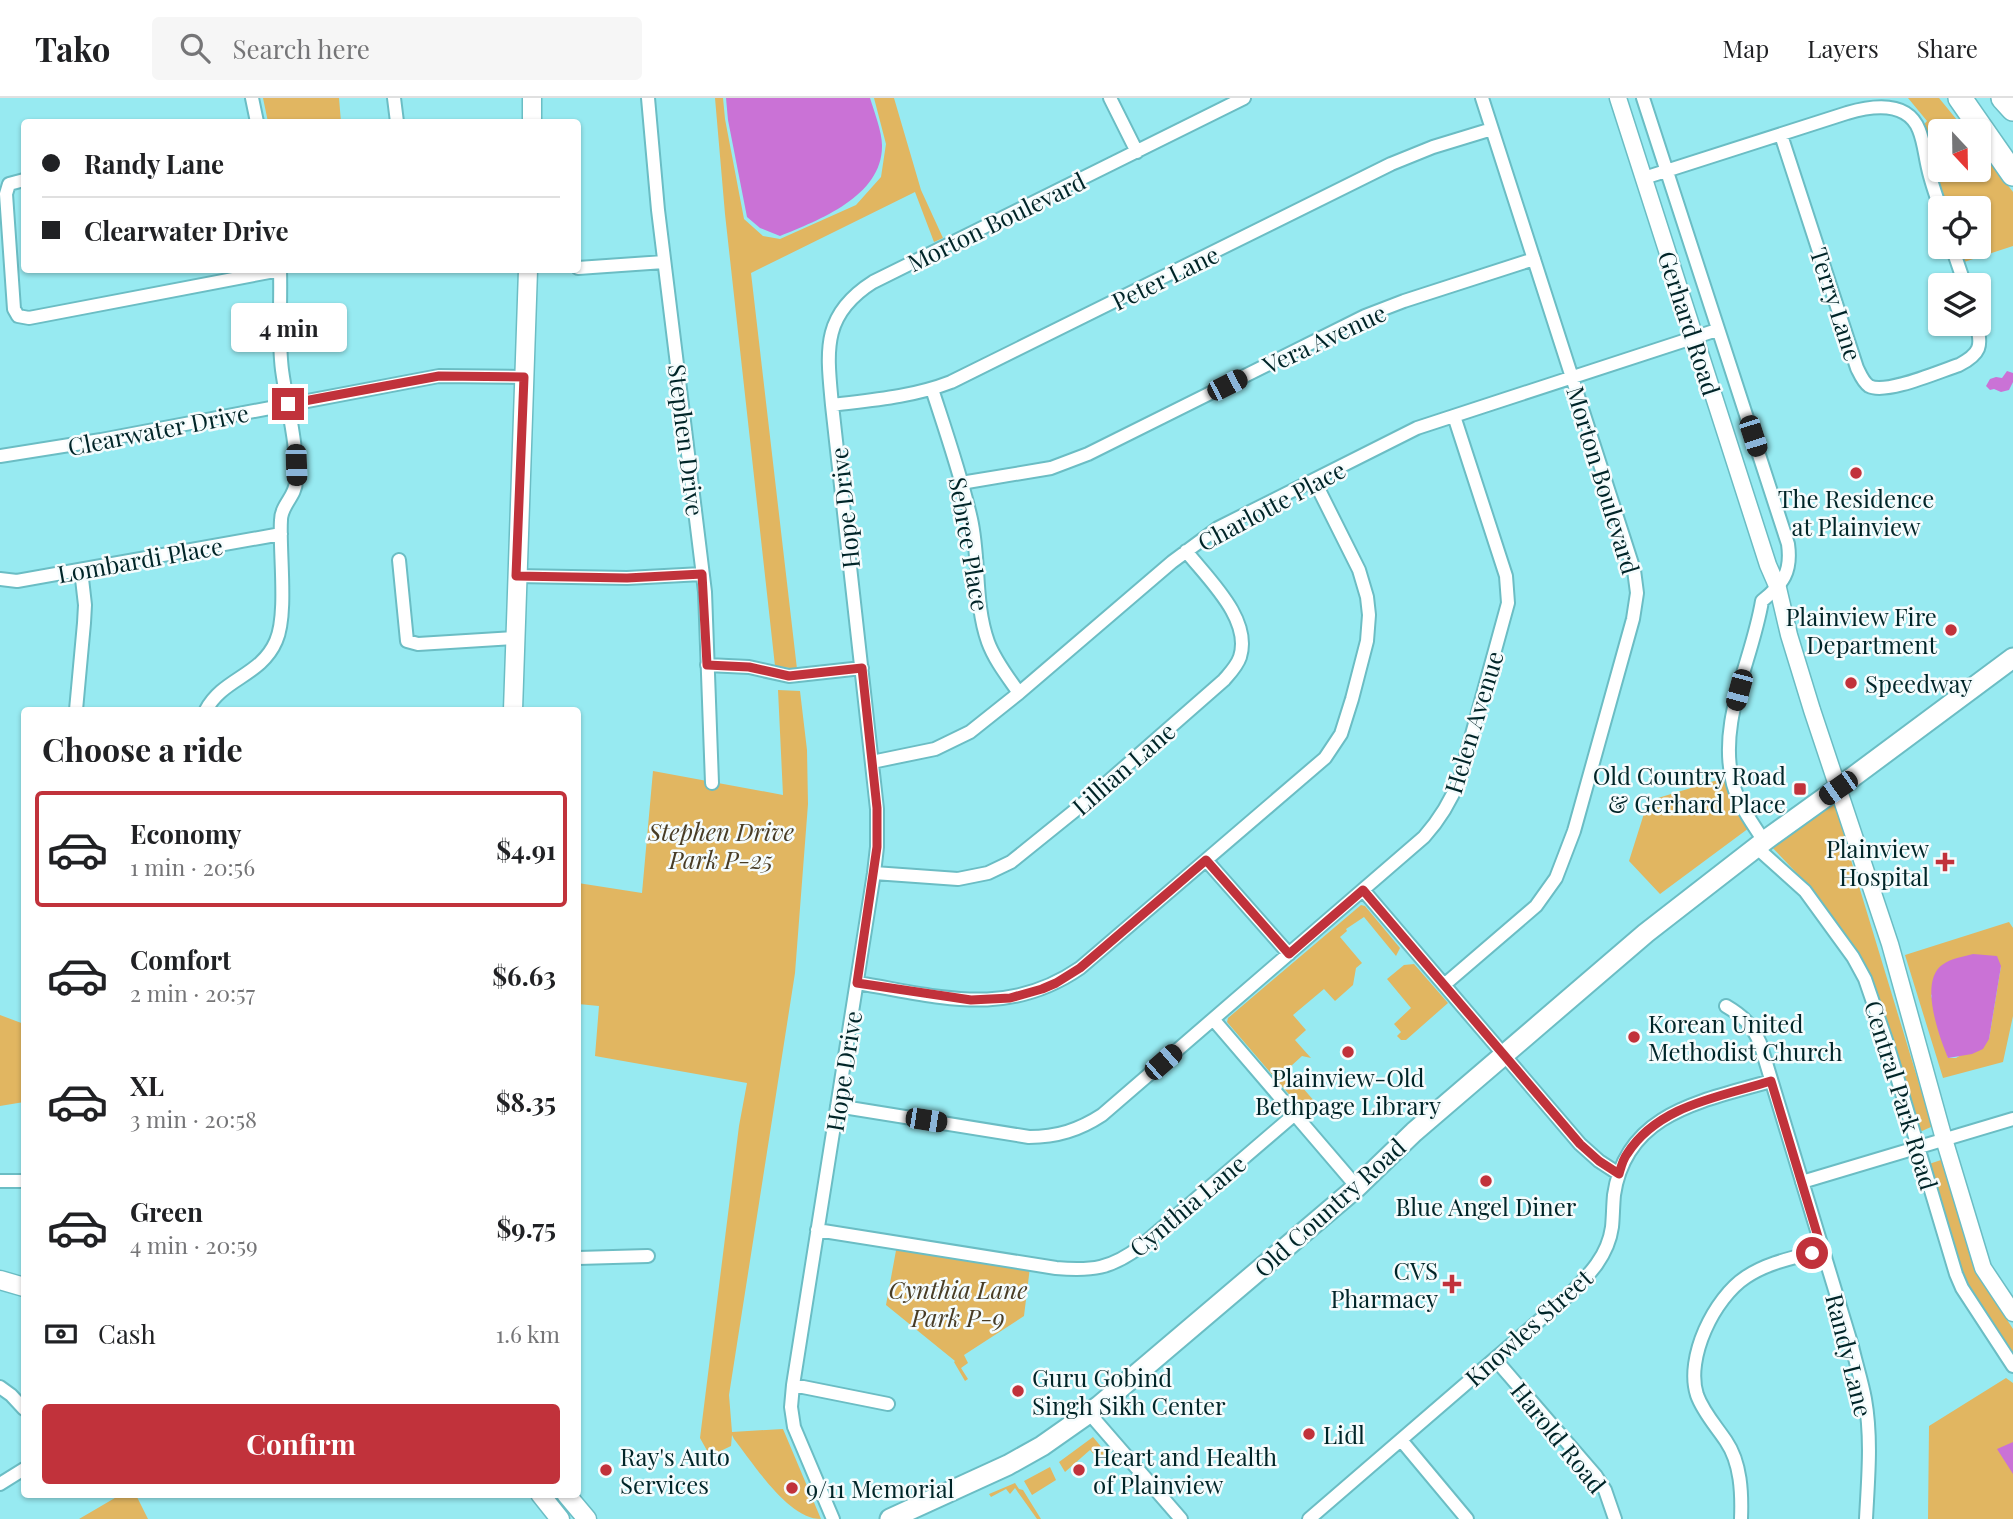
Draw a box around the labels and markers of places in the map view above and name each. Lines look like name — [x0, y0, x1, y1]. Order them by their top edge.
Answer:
marker: The Residence at Plainview — [1848, 465, 1864, 481]
place label: The Residence at Plainview — [1778, 482, 1934, 542]
place label: Plainview Fire Department — [1786, 600, 1937, 660]
marker: Plainview Fire Department — [1943, 622, 1959, 638]
place label: Speedway — [1865, 667, 1972, 699]
marker: Speedway — [1843, 675, 1859, 691]
place label: Old Country Road & Gerhard Place — [1593, 759, 1786, 819]
marker: Old Country Road & Gerhard Place — [1792, 781, 1808, 797]
place label: Plainview Hospital — [1826, 832, 1930, 892]
marker: Plainview Hospital — [1935, 852, 1955, 872]
place label: Korean United Methodist Church — [1648, 1007, 1843, 1067]
marker: Korean United Methodist Church — [1626, 1029, 1642, 1045]
marker: Plainview-Old Bethpage Library — [1340, 1044, 1356, 1060]
place label: Plainview-Old Bethpage Library — [1255, 1061, 1441, 1121]
marker: Blue Angel Diner — [1478, 1173, 1494, 1189]
place label: Blue Angel Diner — [1395, 1190, 1577, 1222]
place label: CVS Pharmacy — [1330, 1254, 1438, 1314]
marker: CVS Pharmacy — [1444, 1276, 1460, 1292]
place label: Guru Gobind Singh Sikh Center — [1032, 1361, 1226, 1421]
marker: Guru Gobind Singh Sikh Center — [1010, 1383, 1026, 1399]
place label: Lidl — [1323, 1418, 1365, 1450]
marker: Lidl — [1301, 1426, 1317, 1442]
place label: Ray's Auto Services — [620, 1440, 730, 1500]
place label: Heart and Health of Plainview — [1093, 1440, 1277, 1500]
marker: Ray's Auto Services — [598, 1462, 614, 1478]
marker: Heart and Health of Plainview — [1071, 1462, 1087, 1478]
place label: 9/11 Memorial — [806, 1472, 955, 1504]
marker: 9/11 Memorial — [784, 1480, 800, 1496]

